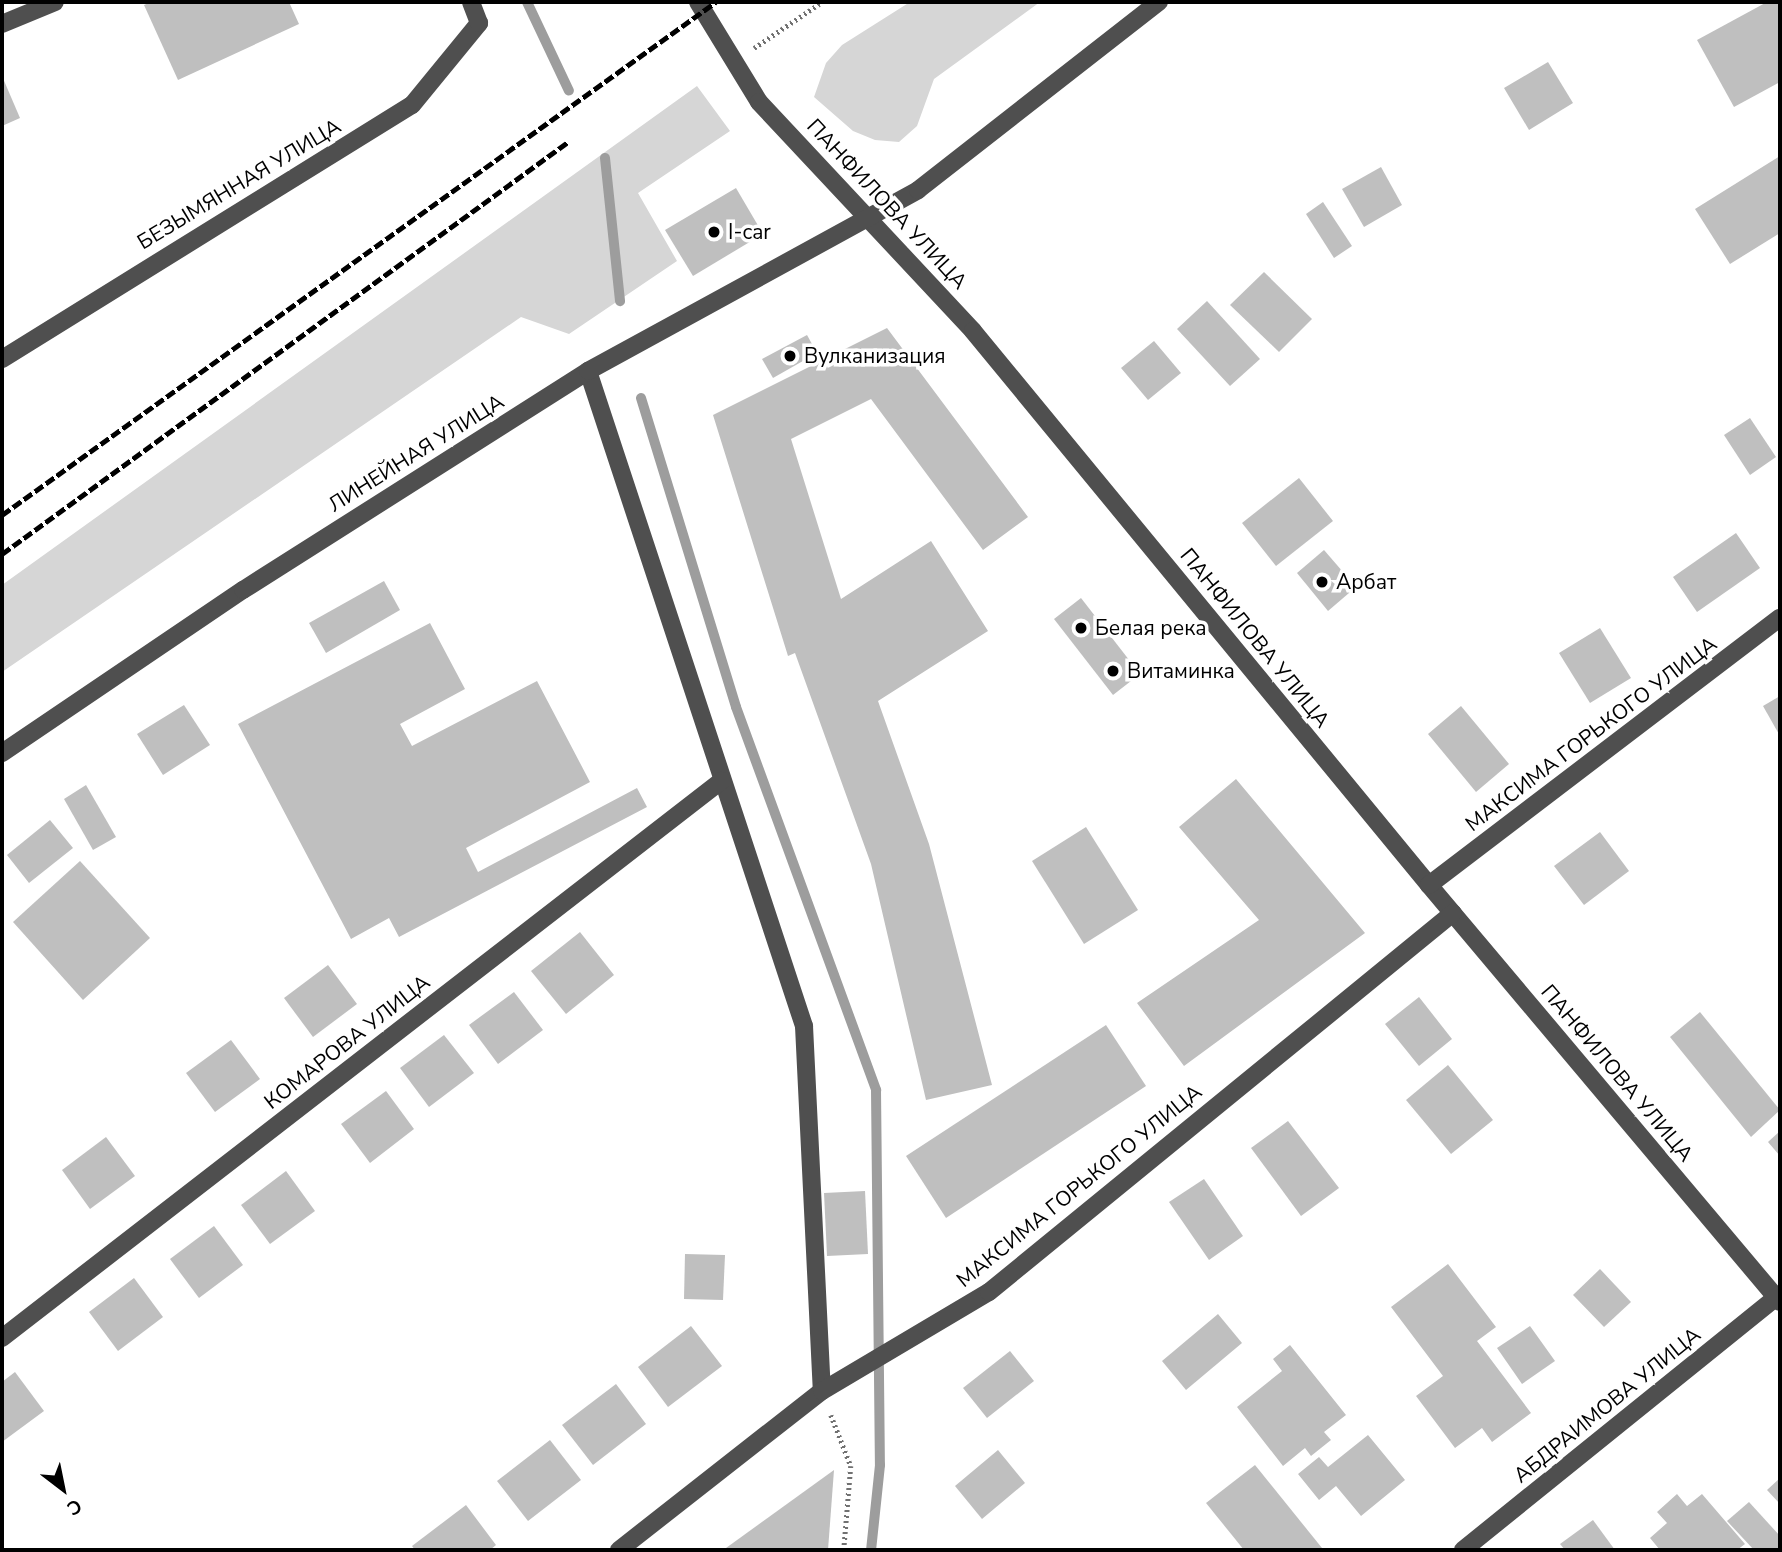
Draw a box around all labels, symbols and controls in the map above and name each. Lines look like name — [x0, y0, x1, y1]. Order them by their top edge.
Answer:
street label: БЕЗЫМЯННАЯ УЛИЦА — [133, 113, 345, 255]
street label: ПАНФИЛОВА УЛИЦА — [802, 114, 972, 294]
place label: I-car — [728, 219, 771, 245]
marker: I-car — [706, 224, 722, 240]
place label: Вулканизация — [804, 343, 945, 369]
marker: Вулканизация — [782, 348, 798, 364]
street label: ЛИНЕЙНАЯ УЛИЦА — [324, 389, 508, 517]
street label: ПАНФИЛОВА УЛИЦА — [1175, 543, 1335, 733]
place label: Арбат — [1336, 569, 1396, 595]
marker: Арбат — [1314, 574, 1330, 590]
place label: Белая река — [1095, 615, 1207, 641]
marker: Белая река — [1073, 620, 1089, 636]
street label: МАКСИМА ГОРЬКОГО УЛИЦА — [1460, 631, 1722, 837]
place label: Витаминка — [1127, 658, 1235, 684]
marker: Витаминка — [1105, 663, 1121, 679]
street label: КОМАРОВА УЛИЦА — [259, 970, 435, 1114]
street label: ПАНФИЛОВА УЛИЦА — [1536, 979, 1698, 1167]
street label: МАКСИМА ГОРЬКОГО УЛИЦА — [951, 1079, 1207, 1293]
street label: АБДРАИМОВА УЛИЦА — [1509, 1322, 1705, 1488]
north arrow — [28, 1454, 98, 1524]
text: С — [62, 1492, 86, 1521]

